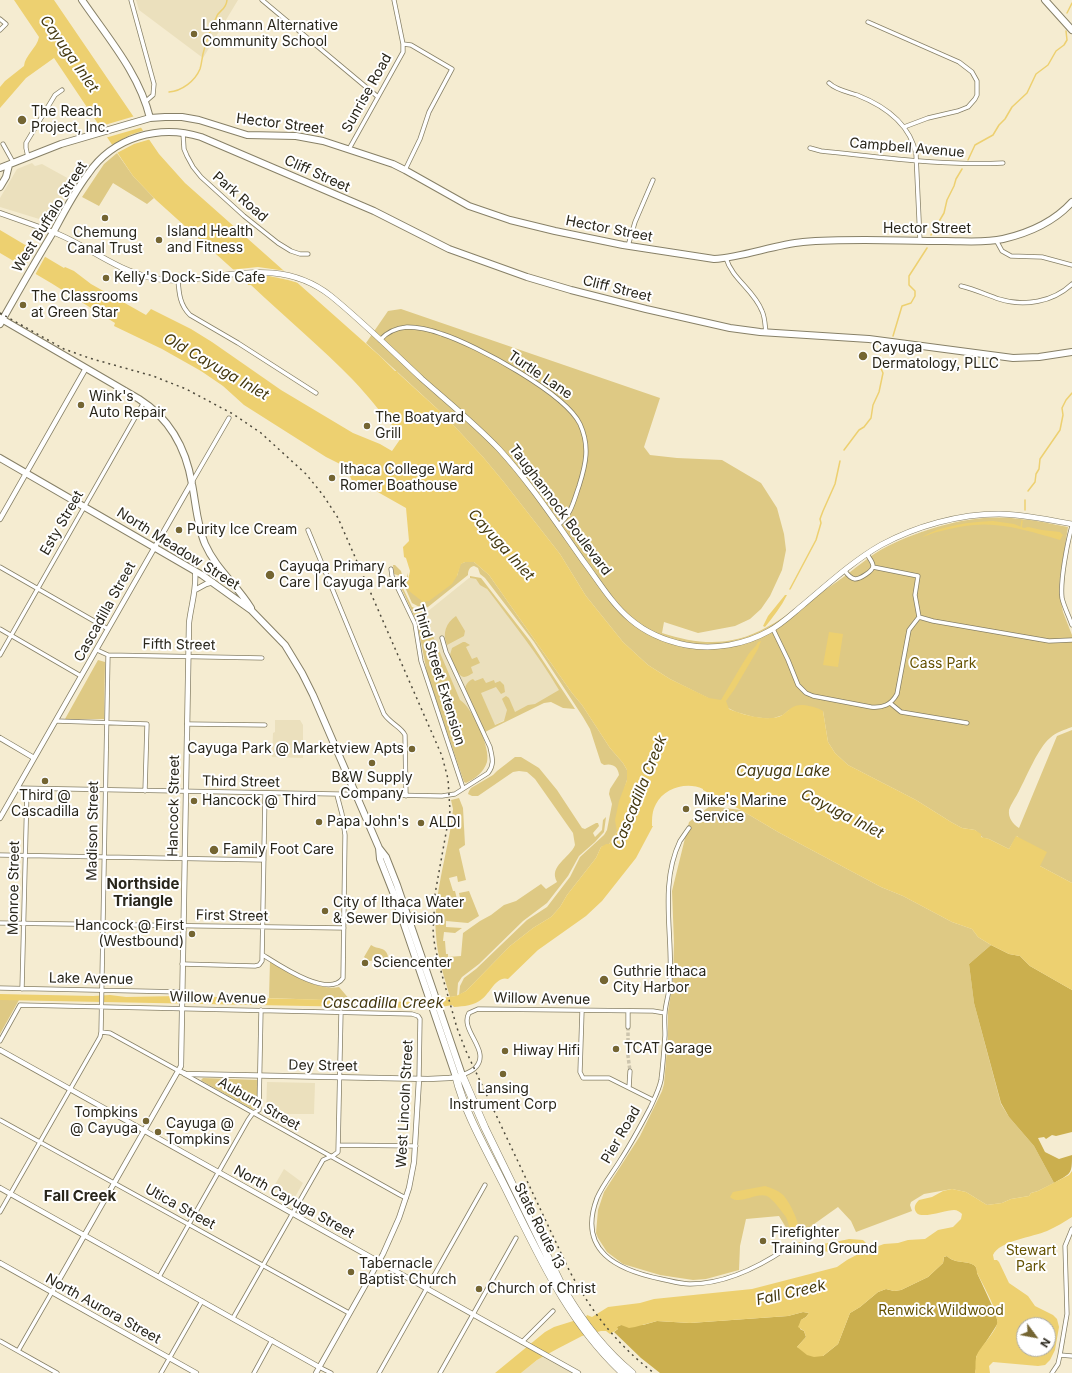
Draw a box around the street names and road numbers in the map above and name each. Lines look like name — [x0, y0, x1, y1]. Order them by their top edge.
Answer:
street label: Sunrise Road — [338, 51, 396, 135]
street label: Hector Street — [235, 110, 325, 138]
street label: Campbell Avenue — [849, 135, 965, 161]
street label: Cliff Street — [281, 152, 353, 196]
street label: West Buffalo Street — [9, 159, 91, 275]
street label: Park Road — [209, 168, 271, 226]
street label: Hector Street — [564, 212, 654, 246]
street label: Hector Street — [883, 221, 971, 237]
street label: Cliff Street — [581, 272, 653, 306]
street label: Turtle Lane — [505, 347, 575, 403]
street label: Taughannock Boulevard — [505, 441, 615, 579]
street label: Esty Street — [37, 488, 87, 558]
street label: North Meadow Street — [113, 504, 243, 594]
street label: Cascadilla Street — [71, 559, 139, 665]
street label: Third Street Extension — [410, 603, 468, 747]
street label: Fifth Street — [143, 636, 215, 654]
street label: Hancock Street — [165, 755, 183, 857]
street label: Third Street — [202, 773, 280, 791]
street label: Madison Street — [84, 781, 102, 881]
street label: Monroe Street — [5, 841, 23, 935]
street label: First Street — [196, 907, 268, 925]
street label: Lake Avenue — [49, 970, 133, 988]
street label: Willow Avenue — [170, 989, 266, 1007]
street label: Willow Avenue — [494, 990, 590, 1008]
street label: West Lincoln Street — [393, 1040, 417, 1168]
street label: Dey Street — [288, 1057, 358, 1075]
street label: Auburn Street — [215, 1074, 303, 1134]
street label: Pier Road — [598, 1103, 644, 1167]
street label: North Cayuga Street — [231, 1162, 357, 1242]
street label: State Route 13 — [510, 1180, 568, 1272]
street label: Utica Street — [142, 1181, 218, 1233]
street label: North Aurora Street — [42, 1270, 164, 1348]

